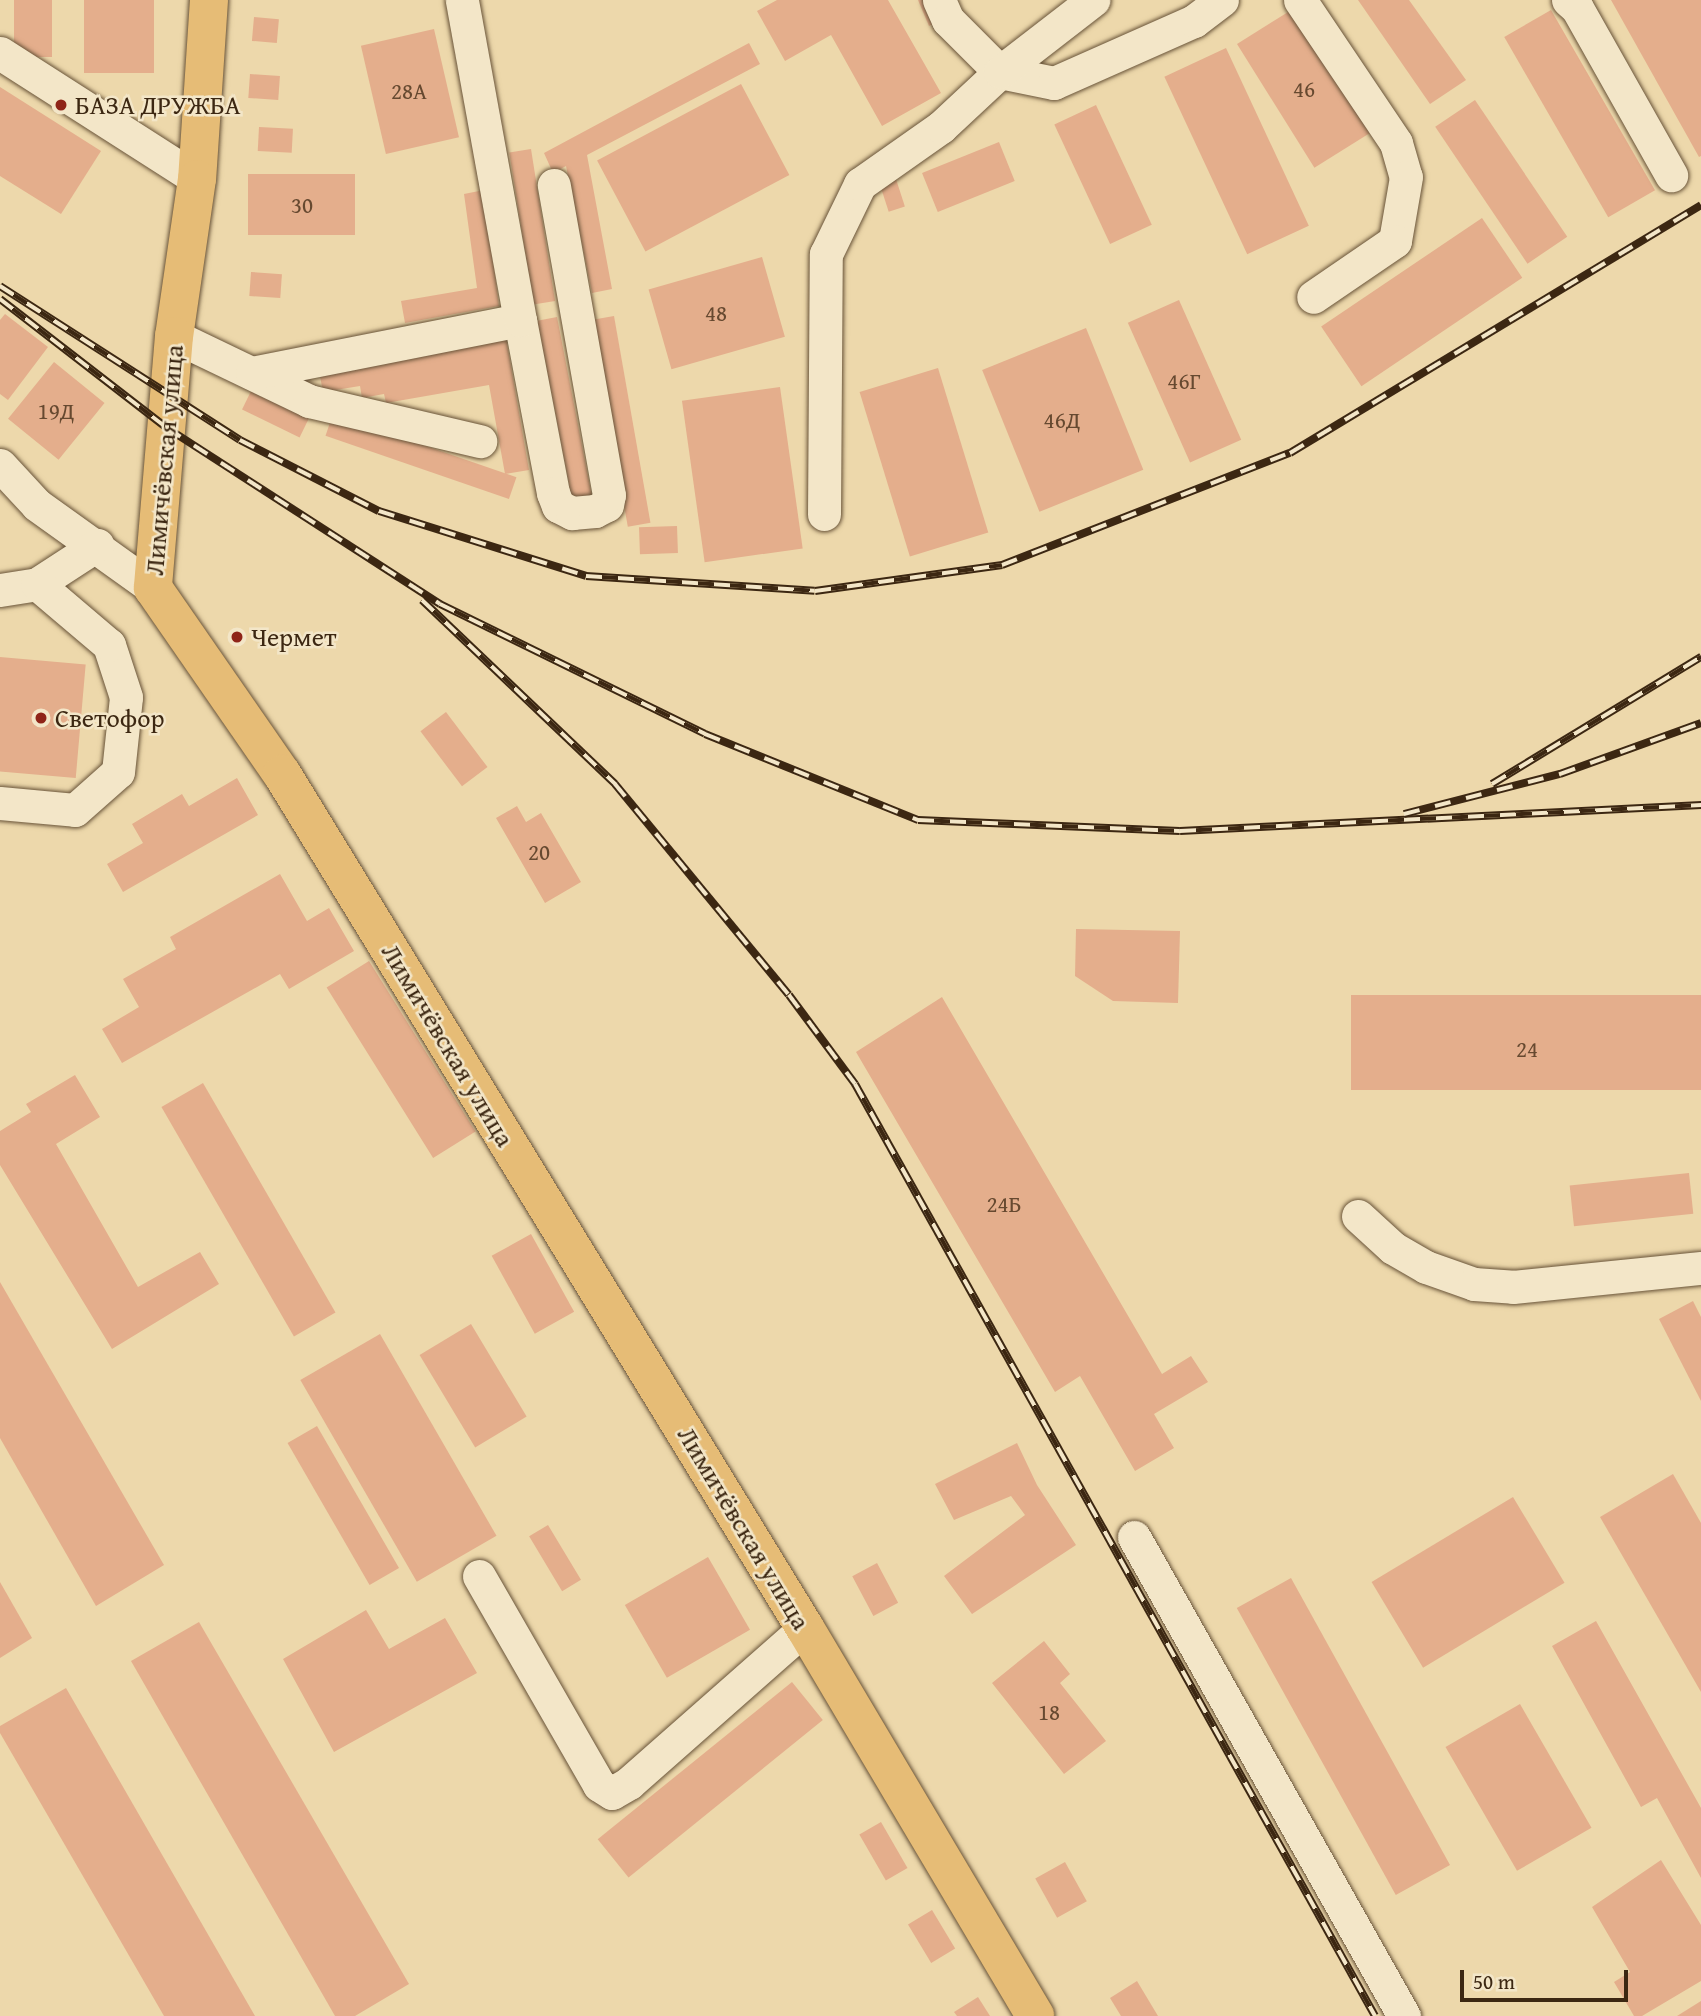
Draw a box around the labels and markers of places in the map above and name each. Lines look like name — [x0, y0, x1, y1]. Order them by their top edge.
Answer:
place label: БАЗА ДРУЖБА — [75, 89, 240, 121]
marker: БАЗА ДРУЖБА — [53, 97, 69, 113]
place label: Чермет — [251, 621, 336, 653]
marker: Чермет — [229, 629, 245, 645]
place label: Светофор — [55, 702, 165, 734]
marker: Светофор — [33, 710, 49, 726]

